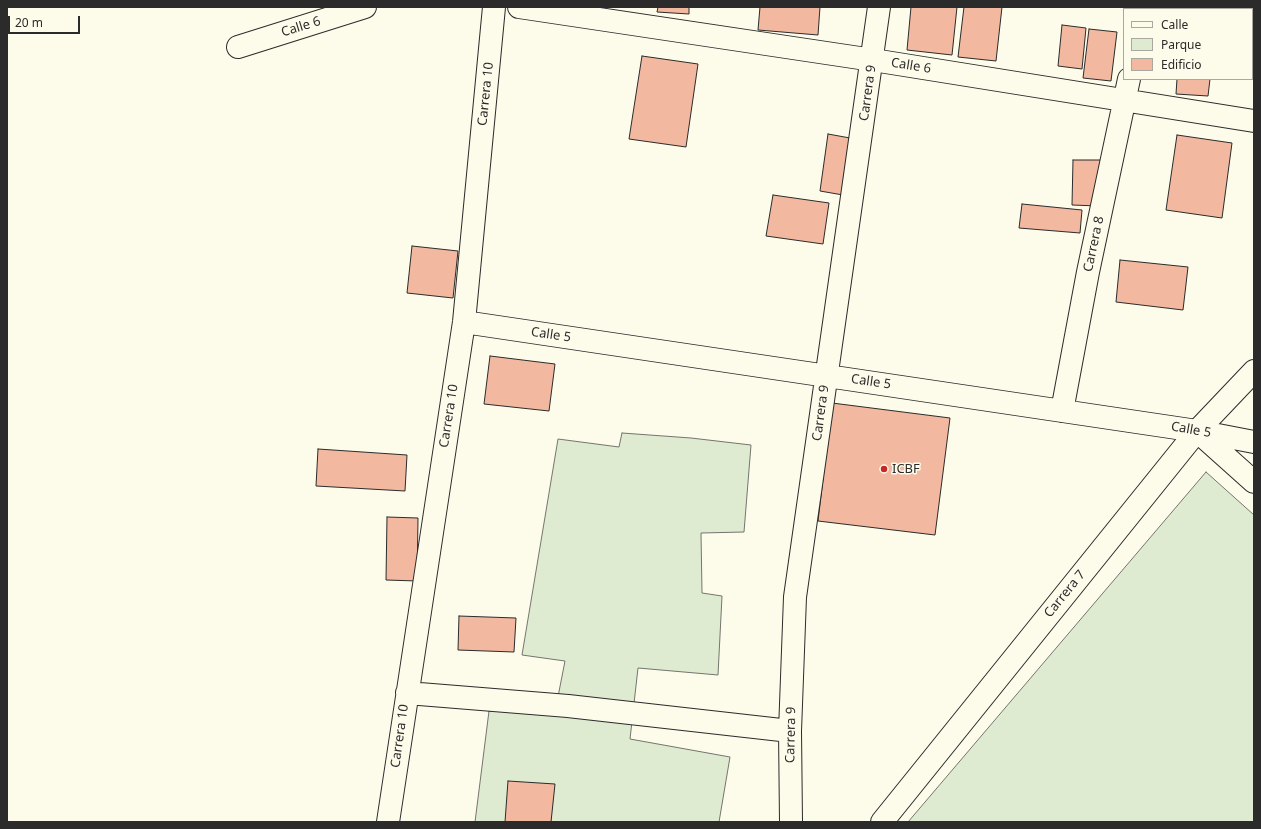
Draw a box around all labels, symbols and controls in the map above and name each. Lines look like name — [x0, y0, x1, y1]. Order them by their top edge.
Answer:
scale bar — [10, 8, 82, 34]
legend — [1123, 8, 1253, 80]
text: 20 m — [15, 14, 43, 31]
street label: Calle 6 — [279, 14, 323, 40]
text: Calle — [1161, 16, 1188, 33]
text: Parque — [1161, 36, 1201, 53]
street label: Calle 6 — [890, 55, 932, 77]
text: Edificio — [1161, 56, 1202, 73]
street label: Carrera 10 — [475, 61, 497, 127]
street label: Carrera 9 — [856, 64, 880, 122]
street label: Carrera 8 — [1080, 215, 1108, 273]
street label: Calle 5 — [530, 324, 572, 346]
street label: Calle 5 — [850, 371, 892, 393]
street label: Carrera 10 — [436, 383, 462, 449]
street label: Carrera 9 — [809, 384, 833, 442]
street label: Calle 5 — [1170, 419, 1212, 441]
place label: ICBF — [892, 461, 920, 477]
marker: ICBF — [879, 464, 889, 474]
street label: Carrera 7 — [1041, 567, 1089, 621]
street label: Carrera 10 — [388, 703, 412, 769]
street label: Carrera 9 — [783, 707, 799, 763]

